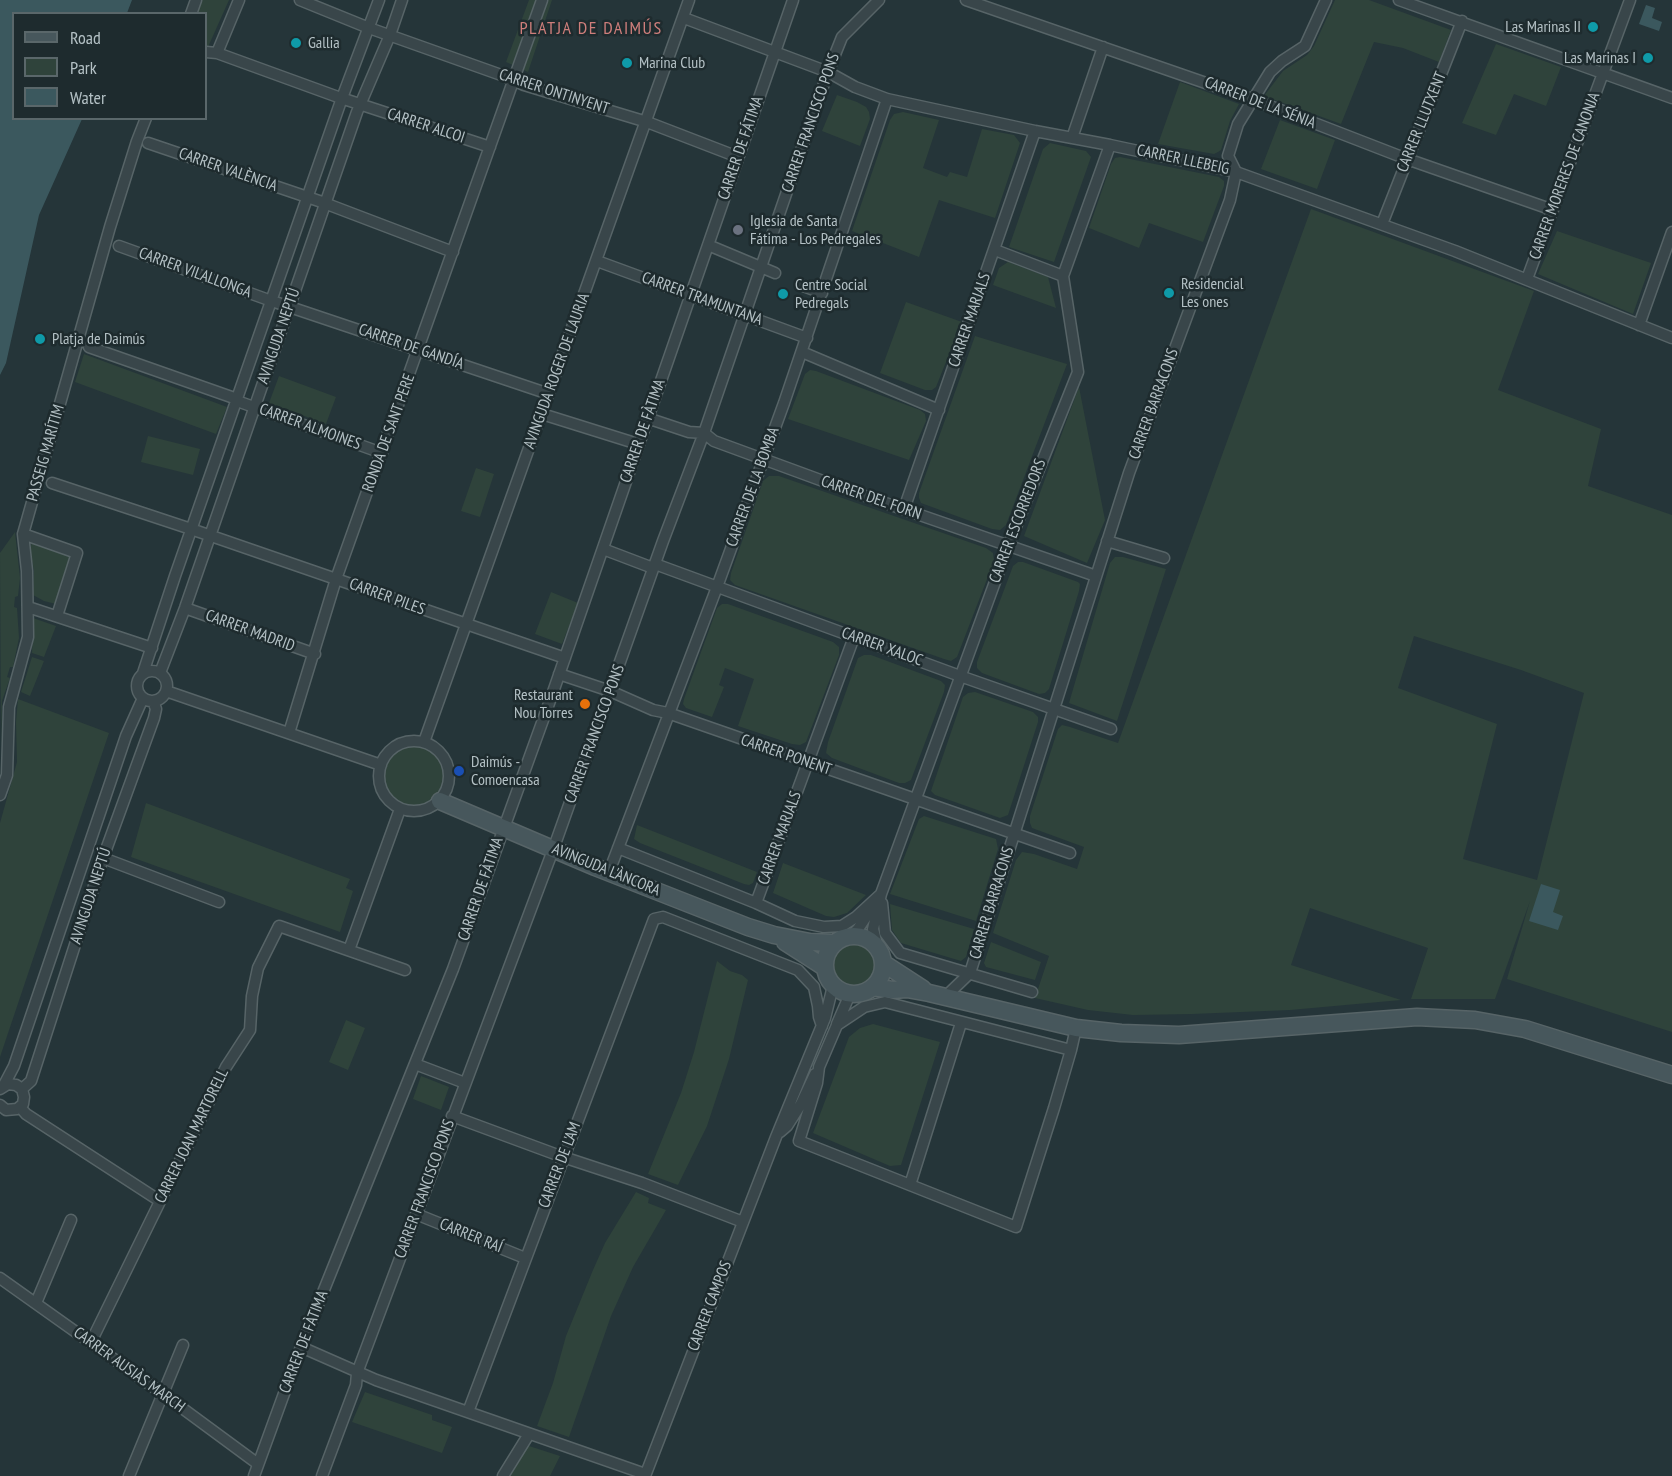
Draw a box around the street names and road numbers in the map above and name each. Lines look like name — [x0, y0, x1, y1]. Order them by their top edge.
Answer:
street label: CARRER FRANCISCO PONS — [778, 51, 844, 195]
street label: CARRER ONTINYENT — [497, 65, 611, 119]
street label: CARRER LLUTXENT — [1393, 69, 1451, 175]
street label: CARRER DE LA SÉNIA — [1202, 73, 1318, 133]
street label: CARRER MORERES DE CANONJA — [1526, 90, 1604, 262]
street label: CARRER DE FÁTIMA — [714, 94, 768, 202]
street label: CARRER ALCOI — [385, 104, 467, 148]
street label: CARRER LLEBEIG — [1135, 141, 1231, 179]
street label: CARRER VALÈNCIA — [176, 144, 280, 196]
street label: CARRER VILALLONGA — [136, 244, 254, 302]
street label: CARRER TRAMUNTANA — [639, 268, 765, 330]
street label: CARRER MARJALS — [945, 270, 995, 370]
street label: AVINGUDA NEPTÚ — [254, 286, 304, 386]
street label: AVINGUDA ROGER DE LAURIA — [520, 291, 594, 451]
street label: CARRER DE GANDÍA — [356, 320, 466, 374]
street label: CARRER BARRACONS — [1125, 346, 1183, 462]
street label: RONDA DE SANT PERE — [359, 371, 419, 495]
street label: CARRER DE FÀTIMA — [616, 377, 670, 485]
street label: CARRER ALMOINES — [256, 400, 364, 454]
street label: PASSEIG MARÍTIM — [23, 402, 69, 504]
street label: CARRER DE LA BOMBA — [722, 425, 784, 549]
street label: CARRER ESCORREDORS — [986, 456, 1050, 586]
street label: CARRER DEL FORN — [818, 472, 924, 524]
street label: CARRER PILES — [347, 574, 427, 620]
street label: CARRER MADRID — [203, 606, 297, 656]
street label: CARRER XALOC — [839, 623, 925, 671]
street label: CARRER FRANCISCO PONS — [561, 662, 629, 806]
street label: CARRER PONENT — [738, 730, 834, 780]
street label: CARRER MARJALS — [754, 789, 806, 887]
street label: CARRER DE FÀTIMA — [454, 835, 508, 943]
street label: AVINGUDA L'ÀNCORA — [549, 840, 663, 900]
street label: CARRER BARRACONS — [966, 845, 1018, 961]
street label: AVINGUDA NEPTÚ — [66, 846, 116, 946]
street label: CARRER JOAN MARTORELL — [151, 1065, 233, 1207]
street label: CARRER FRANCISCO PONS — [391, 1117, 459, 1261]
street label: CARRER DE L'AM — [535, 1119, 585, 1211]
street label: CARRER RAÍ — [437, 1215, 505, 1257]
street label: CARRER CAMPOS — [684, 1258, 736, 1354]
street label: CARRER DE FÀTIMA — [276, 1288, 332, 1396]
street label: CARRER AUSIÀS MARCH — [70, 1323, 188, 1417]

